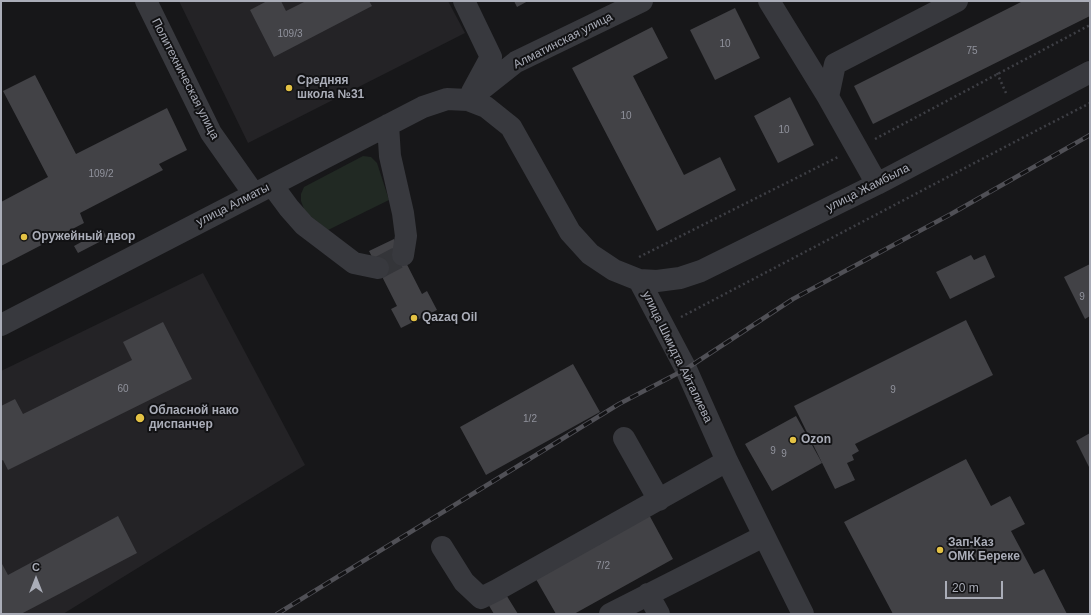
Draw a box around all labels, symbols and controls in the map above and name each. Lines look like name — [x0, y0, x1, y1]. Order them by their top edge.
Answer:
street label: Алматинская улица — [511, 10, 615, 72]
street label: Политехническая улица — [148, 16, 222, 142]
house number: 109/3 — [277, 28, 303, 40]
house number: 10 — [719, 38, 731, 50]
house number: 75 — [966, 45, 978, 57]
place label: Средняя школа №31 — [297, 74, 364, 102]
marker: Средняя школа №31 — [284, 83, 294, 93]
house number: 10 — [620, 110, 632, 122]
house number: 10 — [778, 124, 790, 136]
street label: улица Жамбыла — [824, 161, 912, 215]
house number: 109/2 — [88, 168, 114, 180]
street label: улица Алматы — [194, 180, 272, 230]
place label: Оружейный двор — [32, 230, 135, 244]
marker: Оружейный двор — [19, 232, 29, 242]
street label: улица Шмидта Айталиева — [639, 289, 715, 425]
house number: 9 — [1079, 291, 1085, 303]
place label: Qazaq Oil — [422, 311, 477, 325]
marker: Qazaq Oil — [409, 313, 419, 323]
house number: 60 — [117, 383, 129, 395]
house number: 9 — [890, 384, 896, 396]
place label: Обласной нако диспанчер — [149, 404, 239, 432]
marker: Обласной нако диспанчер — [134, 412, 146, 424]
house number: 1/2 — [523, 413, 537, 425]
place label: Ozon — [801, 433, 831, 447]
marker: Ozon — [788, 435, 798, 445]
house number: 9 — [770, 445, 776, 457]
house number: 9 — [781, 448, 787, 460]
place label: Зап-Каз ОМК Береке — [948, 536, 1020, 564]
marker: Зап-Каз ОМК Береке — [935, 545, 945, 555]
north arrow — [16, 559, 56, 599]
house number: 7/2 — [596, 560, 610, 572]
text: С — [32, 561, 40, 573]
scale bar — [947, 573, 1005, 599]
text: 20 m — [952, 581, 979, 595]

